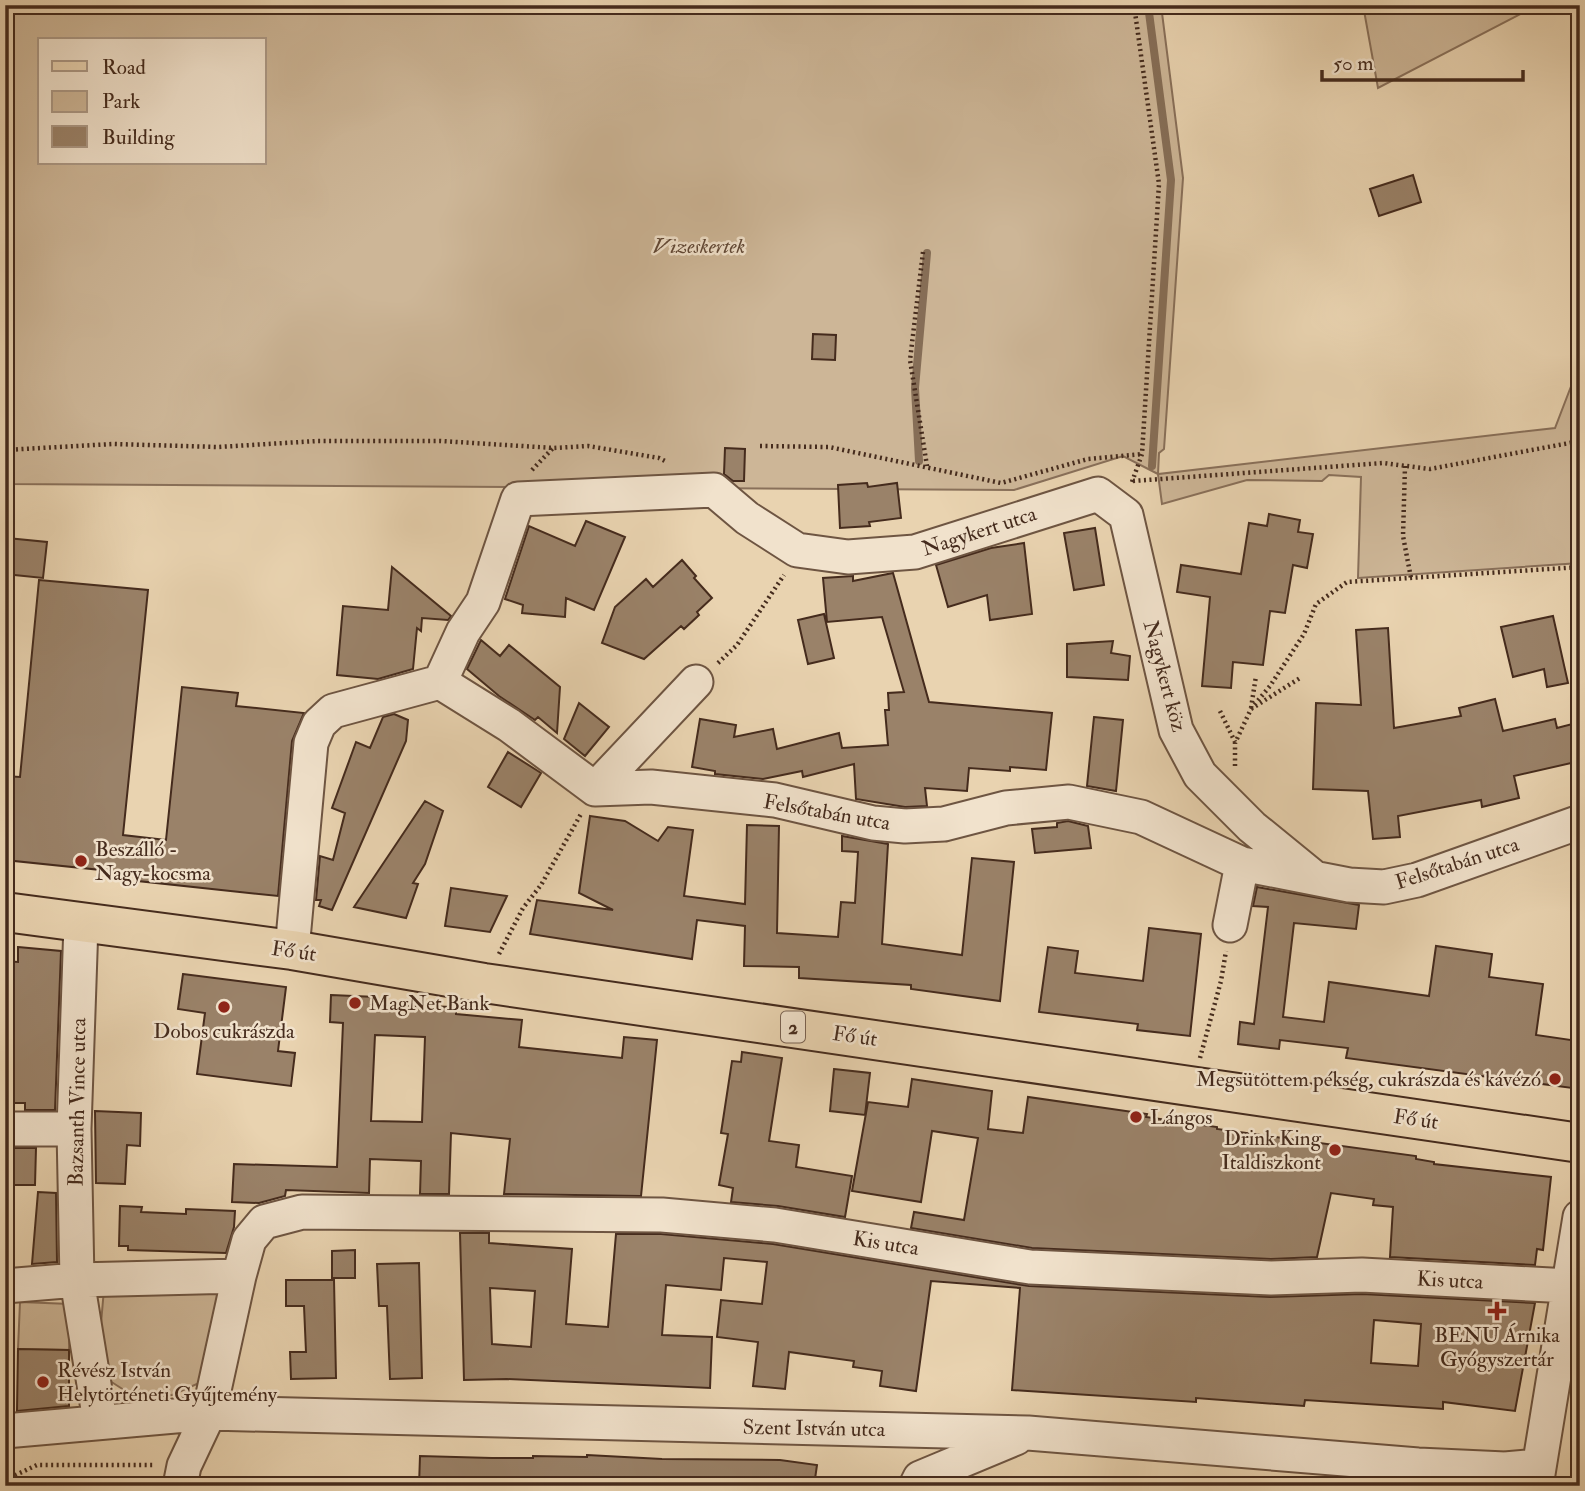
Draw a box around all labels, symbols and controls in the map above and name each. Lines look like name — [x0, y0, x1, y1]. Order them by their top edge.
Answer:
legend — [38, 38, 266, 164]
scale bar — [1322, 38, 1524, 82]
text: 50 m — [1333, 50, 1374, 77]
text: Road — [102, 54, 147, 81]
text: Park — [102, 88, 140, 115]
text: Building — [102, 124, 175, 151]
park label: Vizeskertek — [653, 233, 745, 260]
street label: Nagykert utca — [918, 500, 1040, 563]
street label: Nagykert köz — [1137, 617, 1192, 735]
street label: Felsőtabán utca — [761, 788, 893, 837]
street label: Felsőtabán utca — [1392, 831, 1523, 896]
place label: Beszálló - Nagy-kocsma — [95, 836, 211, 887]
marker: Beszálló - Nagy-kocsma — [73, 853, 89, 869]
street label: Fő út — [270, 935, 318, 968]
place label: MagNet Bank — [369, 990, 490, 1017]
marker: MagNet Bank — [347, 995, 363, 1011]
marker: Dobos cukrászda — [216, 999, 232, 1015]
road number: 2 — [781, 1012, 805, 1042]
street label: Bazsanth Vince utca — [63, 1017, 92, 1187]
place label: Dobos cukrászda — [153, 1018, 295, 1045]
street label: Fő út — [831, 1020, 879, 1053]
place label: Megsütöttem pékség, cukrászda és kávézó — [1196, 1066, 1541, 1093]
marker: Megsütöttem pékség, cukrászda és kávézó — [1547, 1071, 1563, 1087]
street label: Fő út — [1392, 1103, 1440, 1136]
place label: Lángos — [1150, 1104, 1212, 1131]
marker: Lángos — [1128, 1109, 1144, 1125]
place label: Drink King Italdiszkont — [1221, 1125, 1322, 1176]
marker: Drink King Italdiszkont — [1327, 1142, 1343, 1158]
street label: Kis utca — [851, 1225, 921, 1262]
street label: Kis utca — [1416, 1265, 1484, 1296]
marker: BENU Árnika Gyógyszertár — [1489, 1303, 1505, 1319]
place label: BENU Árnika Gyógyszertár — [1434, 1322, 1560, 1373]
place label: Révész István Helytörténeti Gyűjtemény — [57, 1357, 278, 1408]
marker: Révész István Helytörténeti Gyűjtemény — [35, 1374, 51, 1390]
street label: Szent István utca — [743, 1414, 886, 1443]

